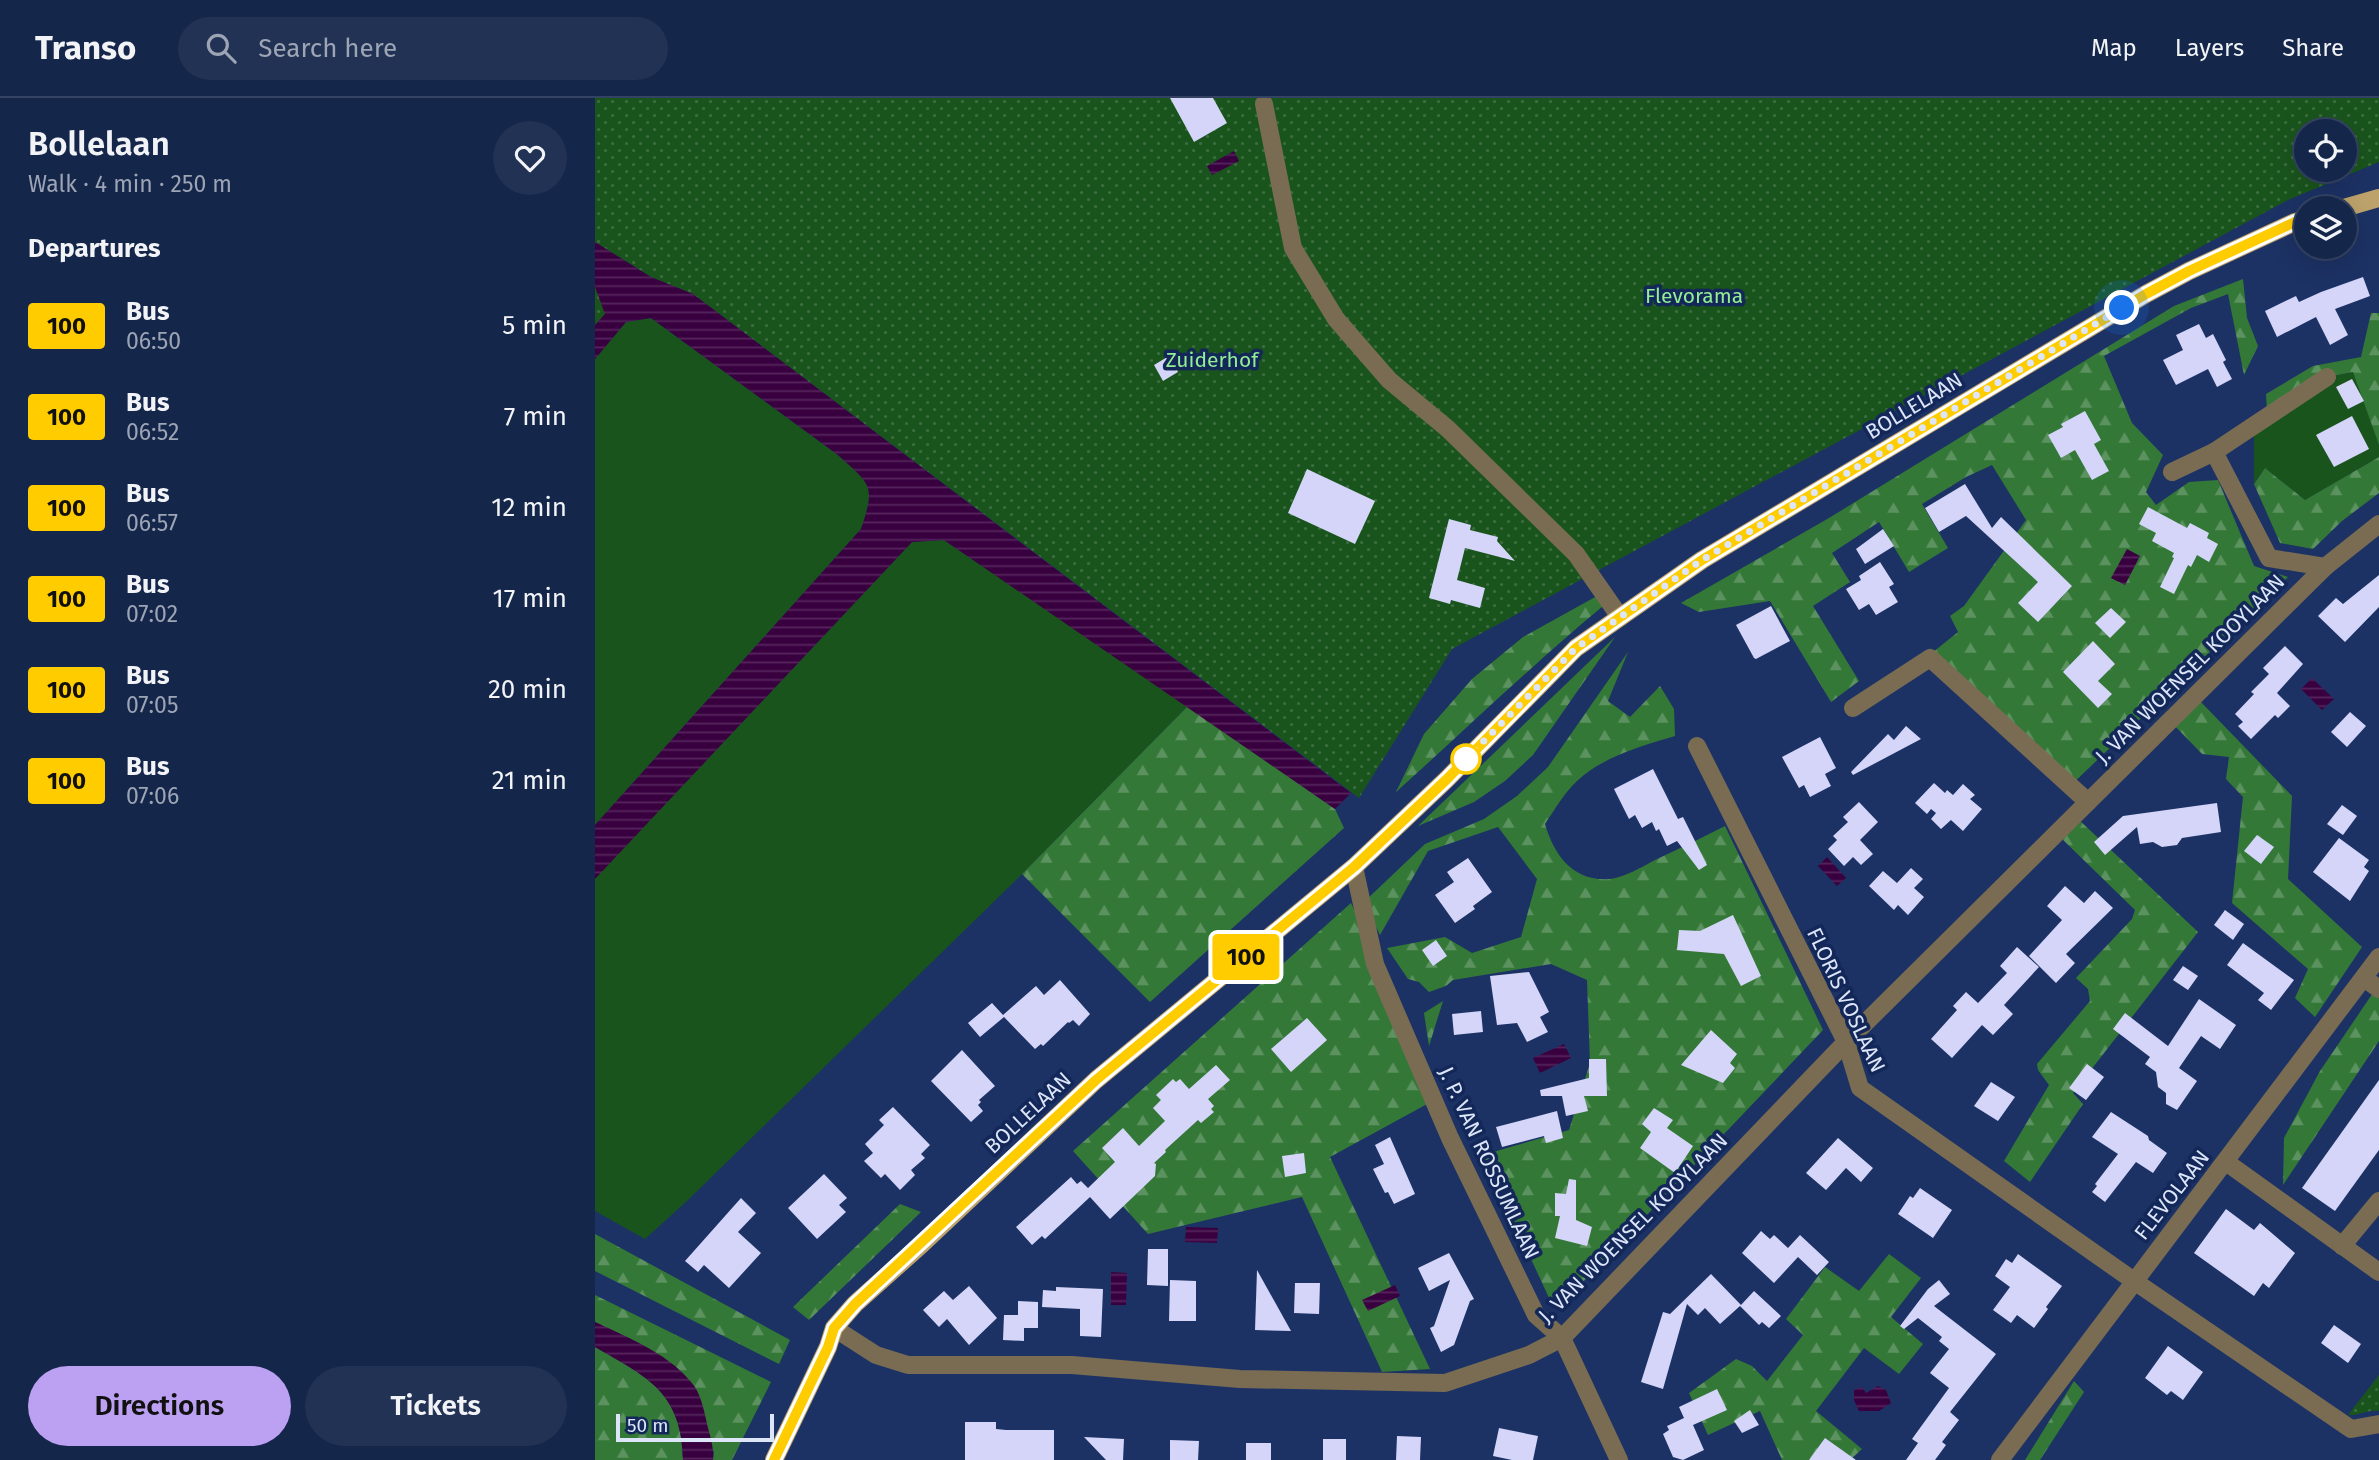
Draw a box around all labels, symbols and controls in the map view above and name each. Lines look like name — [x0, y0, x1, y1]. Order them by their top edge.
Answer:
search box — [178, 17, 668, 80]
text: Transo — [35, 28, 136, 68]
icon: search — [202, 29, 240, 67]
text: Search here — [258, 33, 397, 64]
text: Map — [2091, 34, 2137, 62]
text: Layers — [2175, 34, 2244, 62]
text: Share — [2282, 34, 2344, 62]
map controls — [2294, 119, 2357, 259]
button: locate — [2294, 119, 2357, 182]
button: heart — [493, 121, 567, 195]
text: Bollelaan — [28, 124, 170, 164]
text: Walk · 4 min · 250 m — [28, 170, 232, 198]
button: layers — [2294, 196, 2357, 259]
text: Departures — [28, 233, 161, 264]
park label: Flevorama — [1645, 283, 1743, 309]
your location — [2104, 290, 2139, 325]
text: Bus — [126, 296, 169, 327]
text: 5 min — [502, 310, 567, 341]
text: 100 — [47, 312, 86, 340]
text: 06:50 — [126, 327, 181, 355]
park label: Zuiderhof — [1166, 347, 1260, 373]
street label: BOLLELAAN — [1861, 367, 1967, 445]
text: Bus — [126, 387, 169, 418]
text: 7 min — [504, 401, 567, 432]
text: 100 — [47, 403, 86, 431]
text: 06:52 — [126, 418, 179, 446]
text: Bus — [126, 478, 169, 509]
text: 12 min — [491, 492, 567, 523]
text: 100 — [47, 494, 86, 522]
text: 06:57 — [126, 509, 178, 537]
text: Bus — [126, 569, 169, 600]
street label: J. VAN WOENSEL KOOYLAAN — [2090, 569, 2290, 769]
text: 17 min — [492, 583, 567, 614]
text: 100 — [47, 585, 86, 613]
text: 07:02 — [126, 600, 178, 628]
text: Bus — [126, 660, 169, 691]
text: 20 min — [488, 674, 567, 705]
text: 100 — [47, 676, 86, 704]
text: 07:05 — [126, 691, 178, 719]
unlabelled marker — [1451, 744, 1481, 774]
text: Bus — [126, 751, 169, 782]
text: 21 min — [492, 765, 567, 796]
text: 100 — [47, 767, 86, 795]
text: 07:06 — [126, 782, 179, 810]
street label: FLORIS VOSLAAN — [1801, 924, 1891, 1076]
line badge: 100 — [1206, 934, 1286, 980]
text: 100 — [1226, 943, 1266, 971]
street label: J. P. VAN ROSSUMLAAN — [1433, 1063, 1545, 1263]
street label: BOLLELAAN — [980, 1067, 1076, 1159]
street label: J. VAN WOENSEL KOOYLAAN — [1533, 1128, 1733, 1328]
street label: FLEVOLAAN — [2129, 1145, 2215, 1245]
button: Directions — [28, 1366, 291, 1446]
button: Tickets — [305, 1366, 567, 1446]
scale bar — [616, 1411, 773, 1443]
text: 50 m — [627, 1414, 668, 1437]

